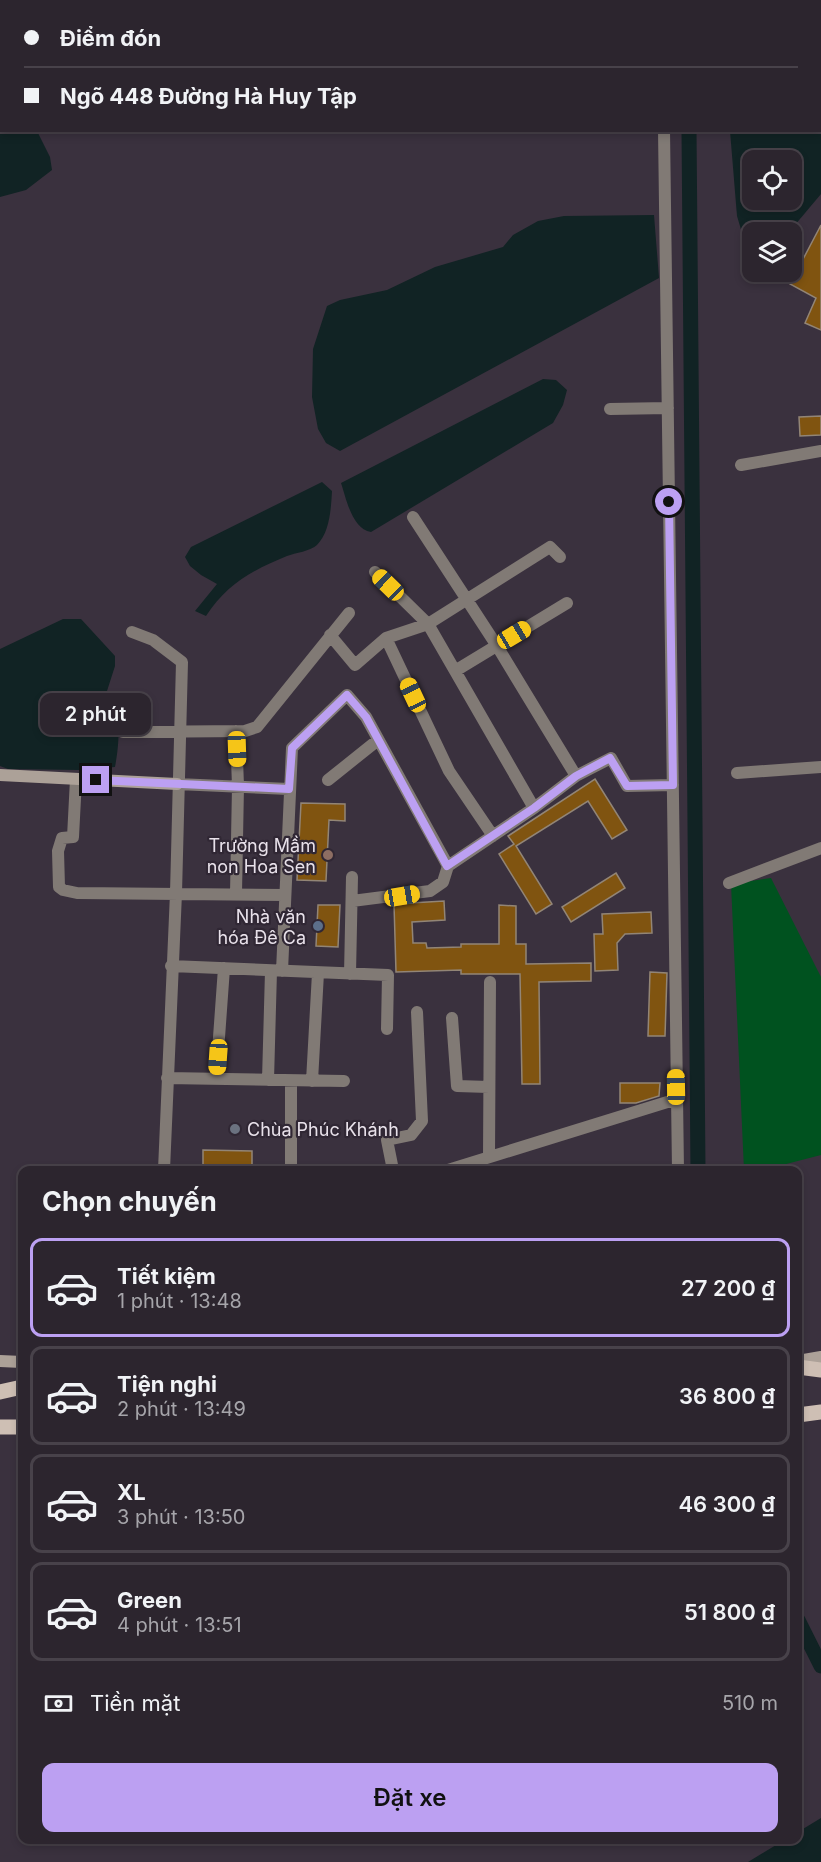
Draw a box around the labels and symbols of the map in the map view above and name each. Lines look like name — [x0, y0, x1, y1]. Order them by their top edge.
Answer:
route start — [655, 488, 682, 515]
car — [369, 566, 407, 604]
car — [494, 618, 534, 652]
car — [397, 675, 429, 715]
callout: 2 phút — [40, 693, 152, 735]
car — [227, 731, 247, 767]
route end — [82, 766, 109, 793]
place label: Trường Mầm non Hoa Sen — [207, 835, 316, 877]
marker: Trường Mầm non Hoa Sen — [321, 848, 335, 862]
car — [383, 884, 421, 908]
place label: Nhà văn hóa Đê Ca — [217, 906, 306, 948]
marker: Nhà văn hóa Đê Ca — [311, 919, 325, 933]
car — [208, 1038, 228, 1076]
car — [667, 1069, 685, 1105]
place label: Chùa Phúc Khánh — [247, 1119, 399, 1140]
marker: Chùa Phúc Khánh — [228, 1122, 242, 1136]

